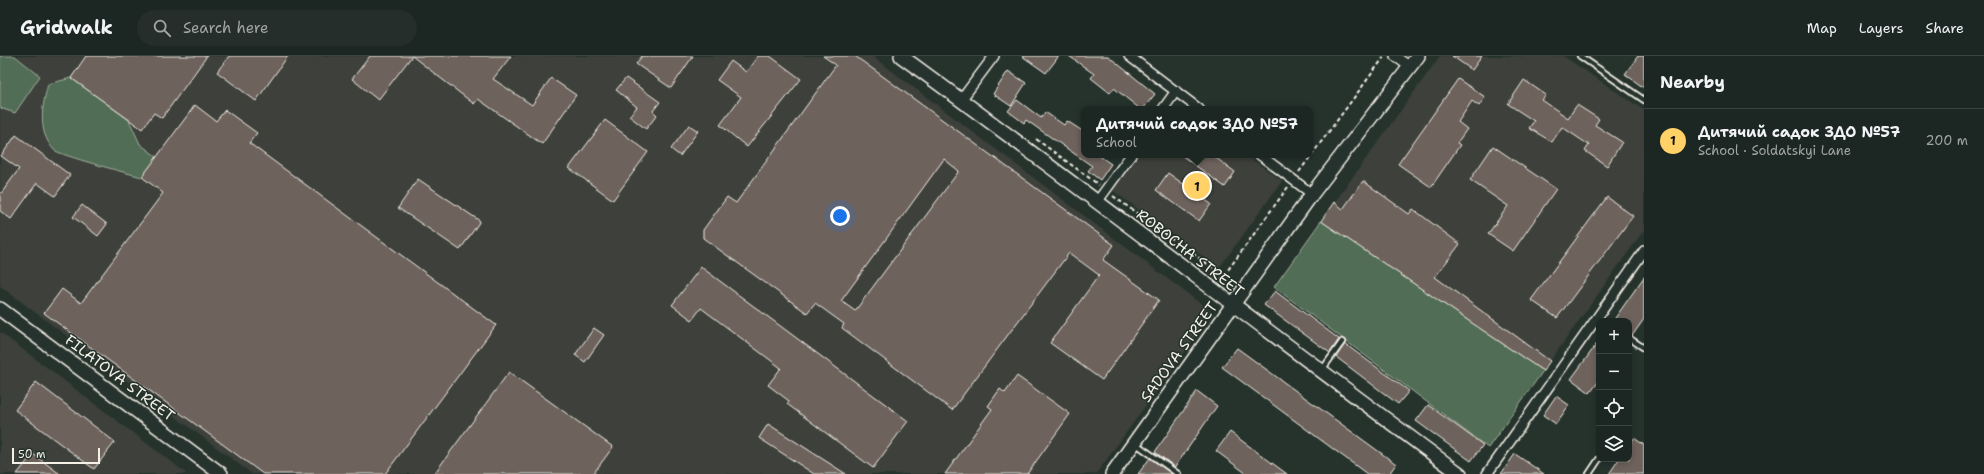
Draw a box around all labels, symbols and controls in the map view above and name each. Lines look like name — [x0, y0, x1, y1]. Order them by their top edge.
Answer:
search box — [137, 10, 417, 46]
text: Gridwalk — [20, 15, 113, 40]
icon: search — [151, 17, 173, 39]
text: Search here — [183, 18, 269, 38]
text: Map — [1807, 19, 1837, 37]
text: Layers — [1859, 19, 1903, 37]
text: Share — [1925, 19, 1964, 37]
text: Nearby — [1660, 71, 1725, 93]
popup — [1081, 106, 1313, 158]
text: Дитячий садок ЗДО №57 — [1096, 114, 1298, 134]
text: Дитячий садок ЗДО №57 — [1698, 122, 1900, 142]
text: 1 — [1670, 132, 1676, 149]
text: 200 m — [1926, 132, 1968, 149]
text: School — [1096, 134, 1137, 151]
text: School · Soldatskyi Lane — [1698, 142, 1851, 159]
pin: 1 — [1184, 171, 1210, 201]
street label: ROBOCHA STREET — [1132, 205, 1248, 301]
your location — [830, 206, 850, 226]
street label: SADOVA STREET — [1136, 298, 1222, 406]
map controls — [1596, 318, 1632, 462]
button: + — [1596, 318, 1632, 354]
street label: FILATOVA STREET — [61, 330, 179, 426]
button: − — [1596, 354, 1632, 390]
button: locate — [1596, 390, 1632, 426]
button: layers — [1596, 426, 1632, 462]
scale bar — [12, 446, 100, 465]
text: 50 m — [18, 447, 46, 462]

